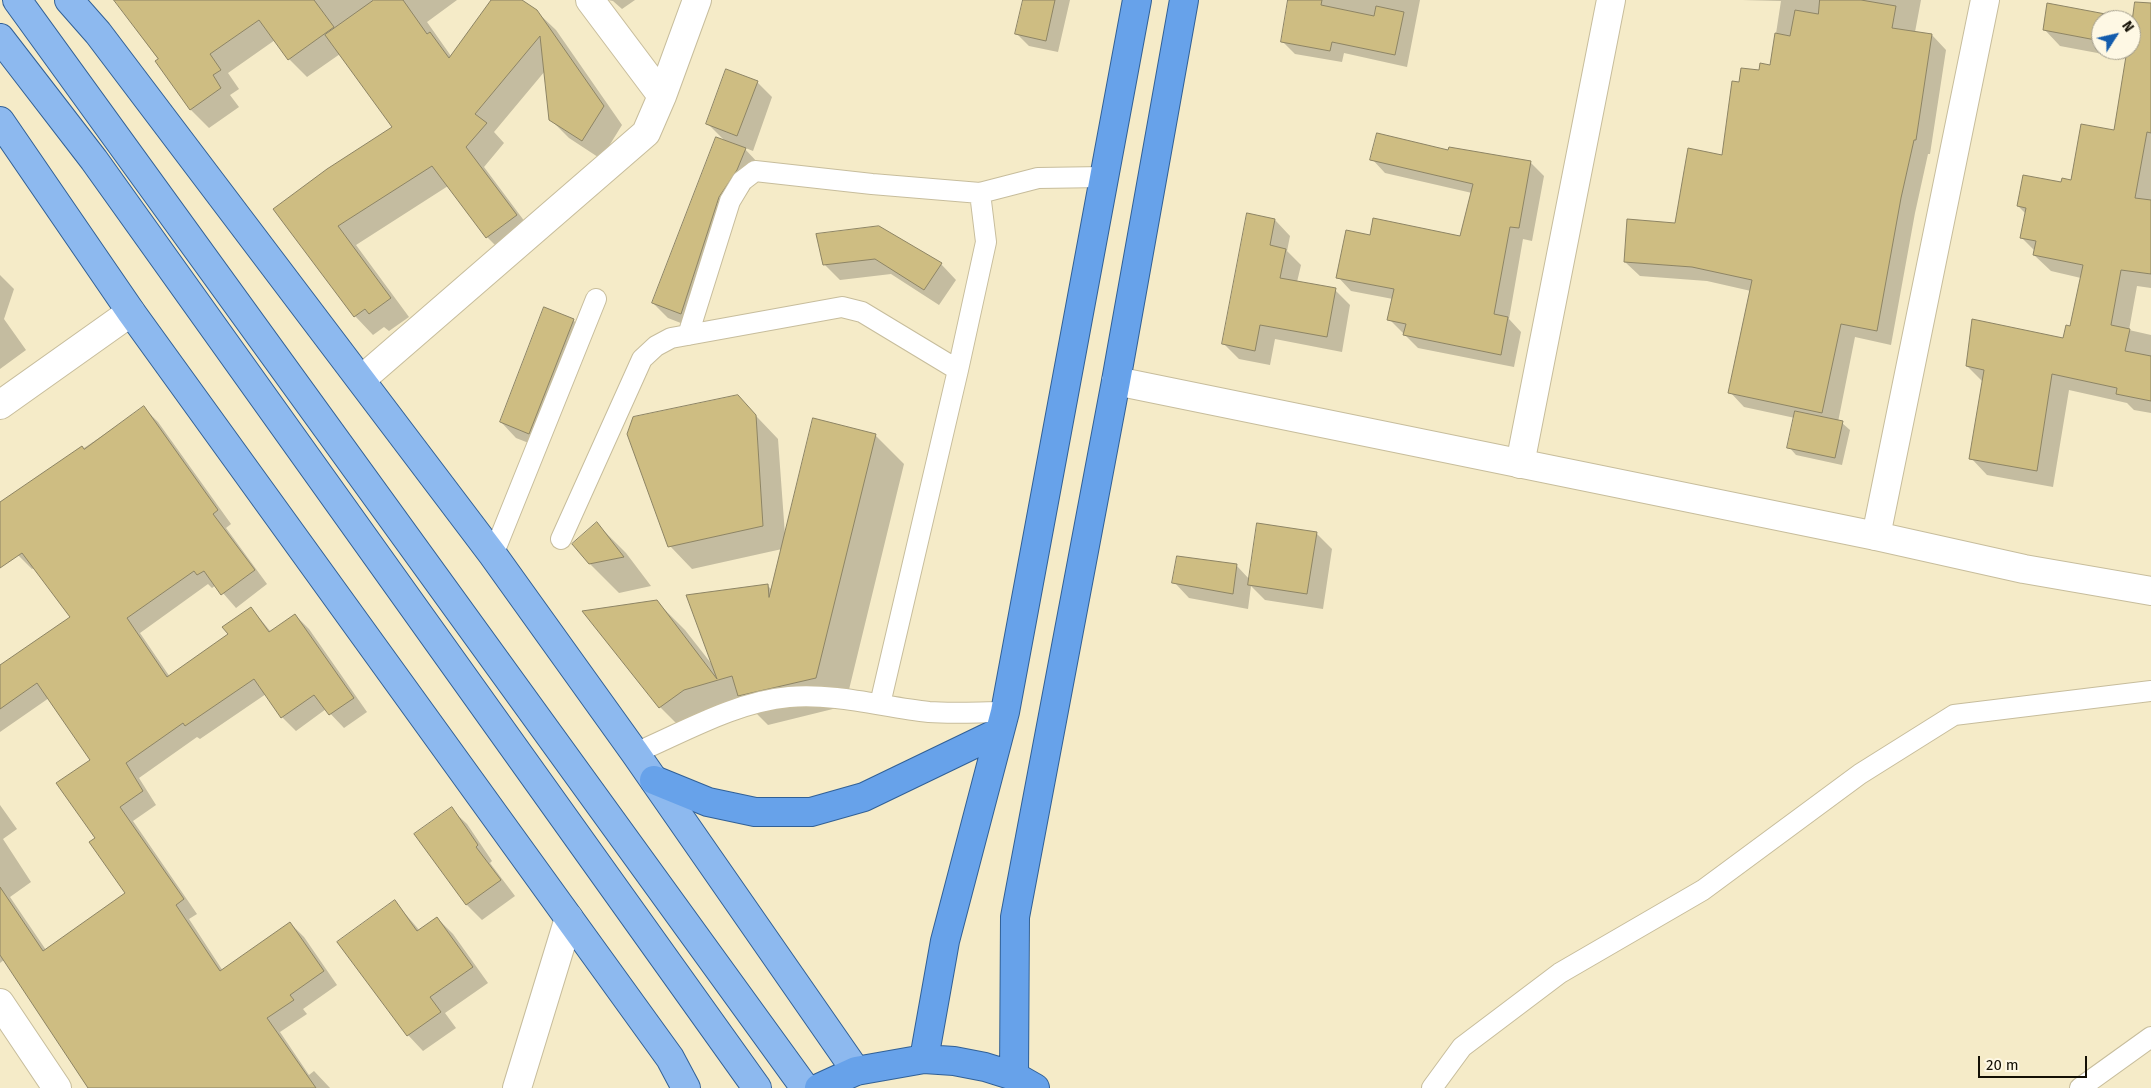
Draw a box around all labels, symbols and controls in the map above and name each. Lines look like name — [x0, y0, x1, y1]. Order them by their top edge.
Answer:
north arrow — [2091, 10, 2141, 60]
text: N — [2118, 18, 2138, 35]
scale bar — [1981, 1046, 2090, 1078]
text: 20 m — [1986, 1056, 2019, 1074]

